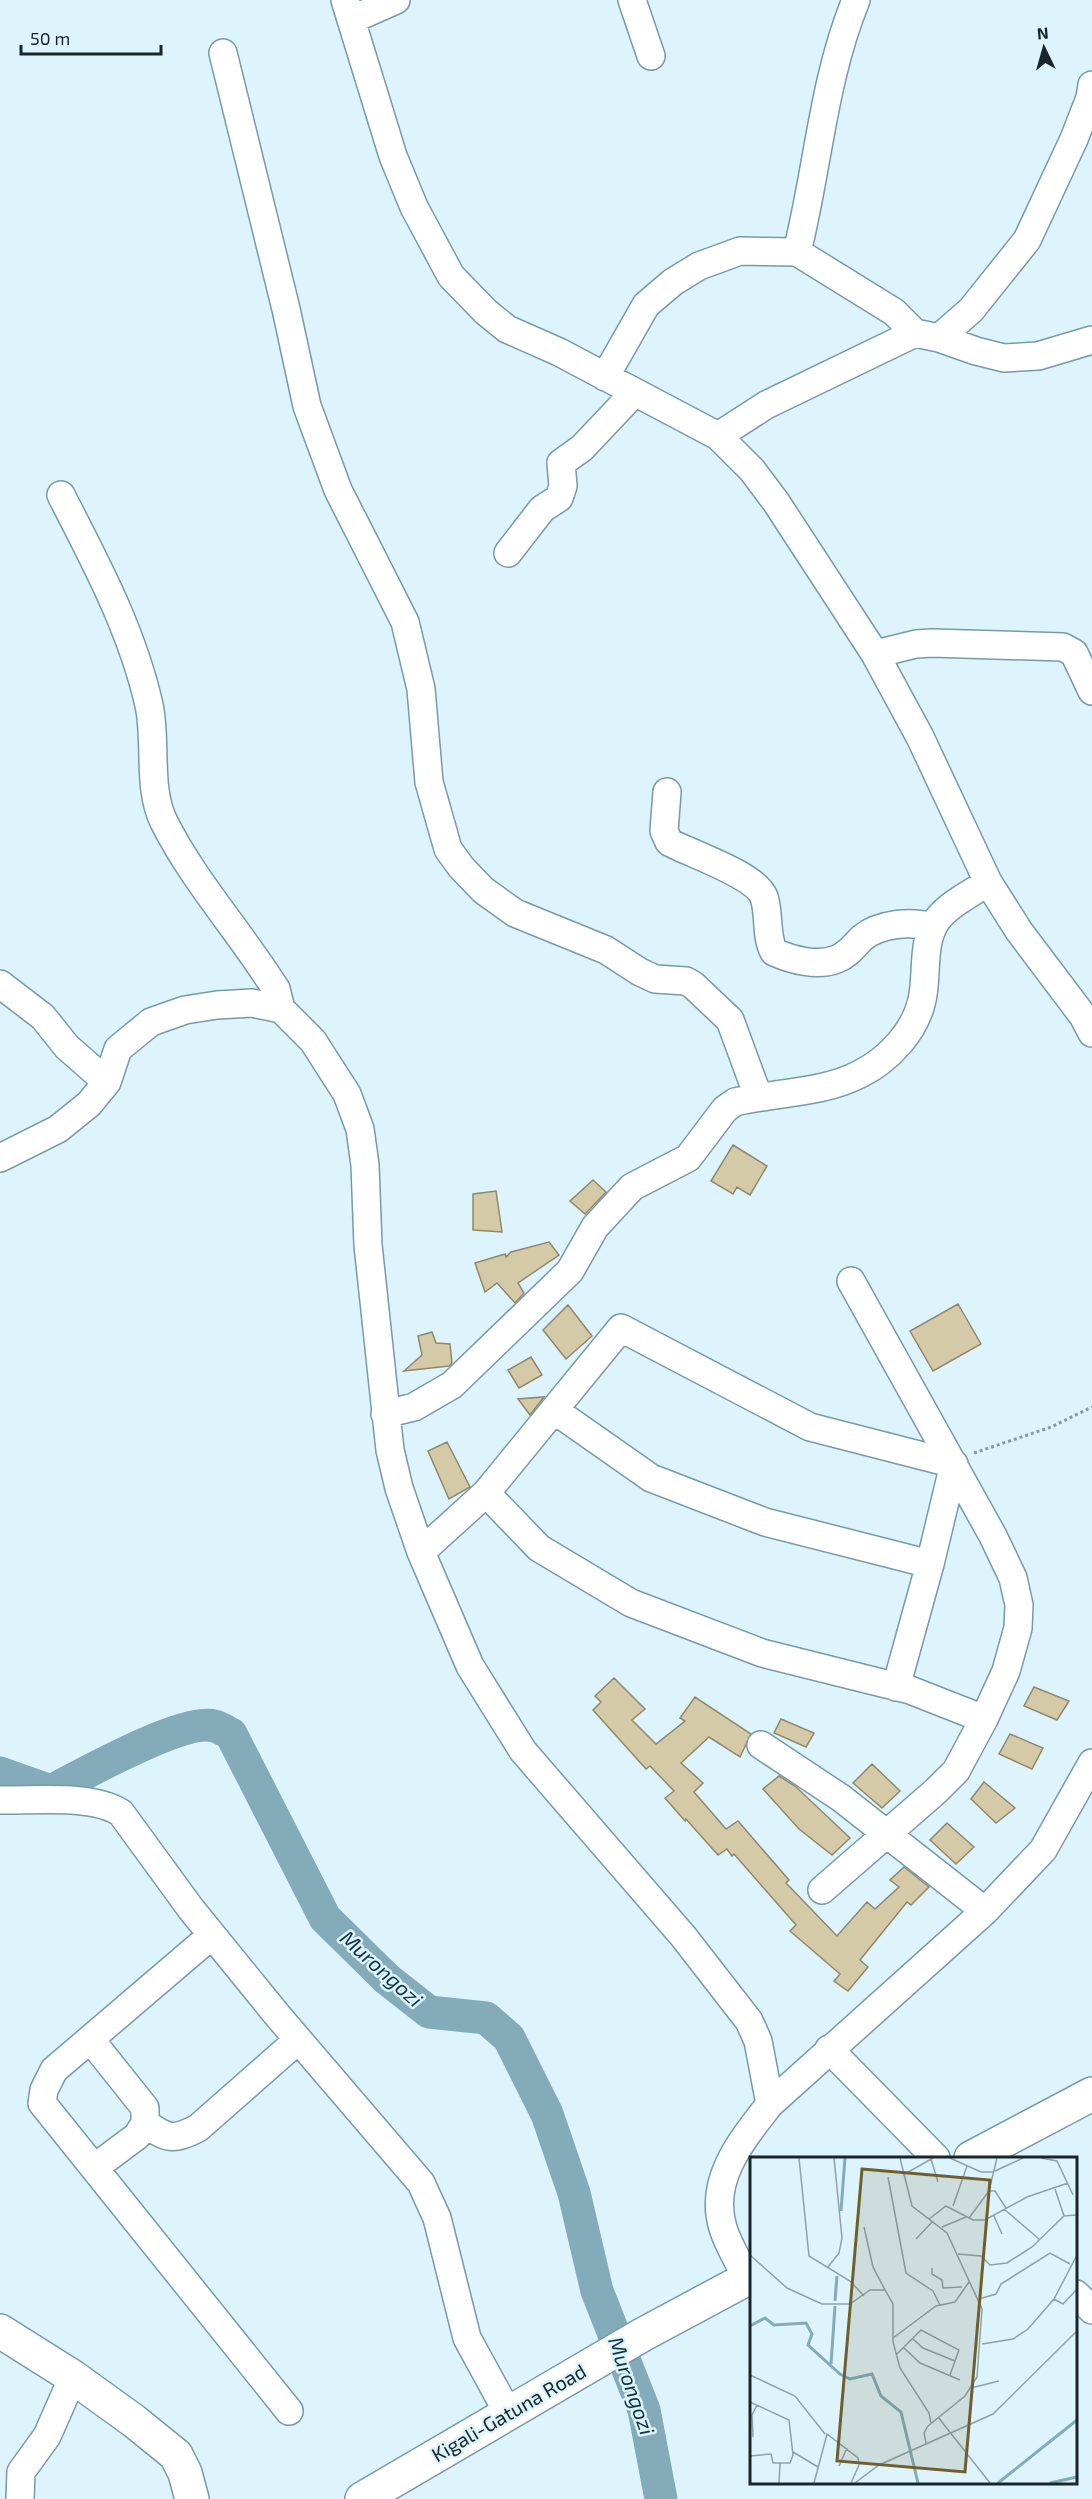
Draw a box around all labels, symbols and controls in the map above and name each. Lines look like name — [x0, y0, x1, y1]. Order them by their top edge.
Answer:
scale bar — [21, 18, 160, 56]
north arrow — [1014, 18, 1074, 78]
text: N — [1036, 23, 1049, 43]
text: 50 m — [30, 27, 70, 49]
water label: Murongozi — [336, 1924, 428, 2011]
inset map — [750, 2157, 1077, 2484]
water label: Murongozi — [604, 2333, 661, 2438]
street label: Kigali-Gatuna Road — [427, 2358, 590, 2466]

